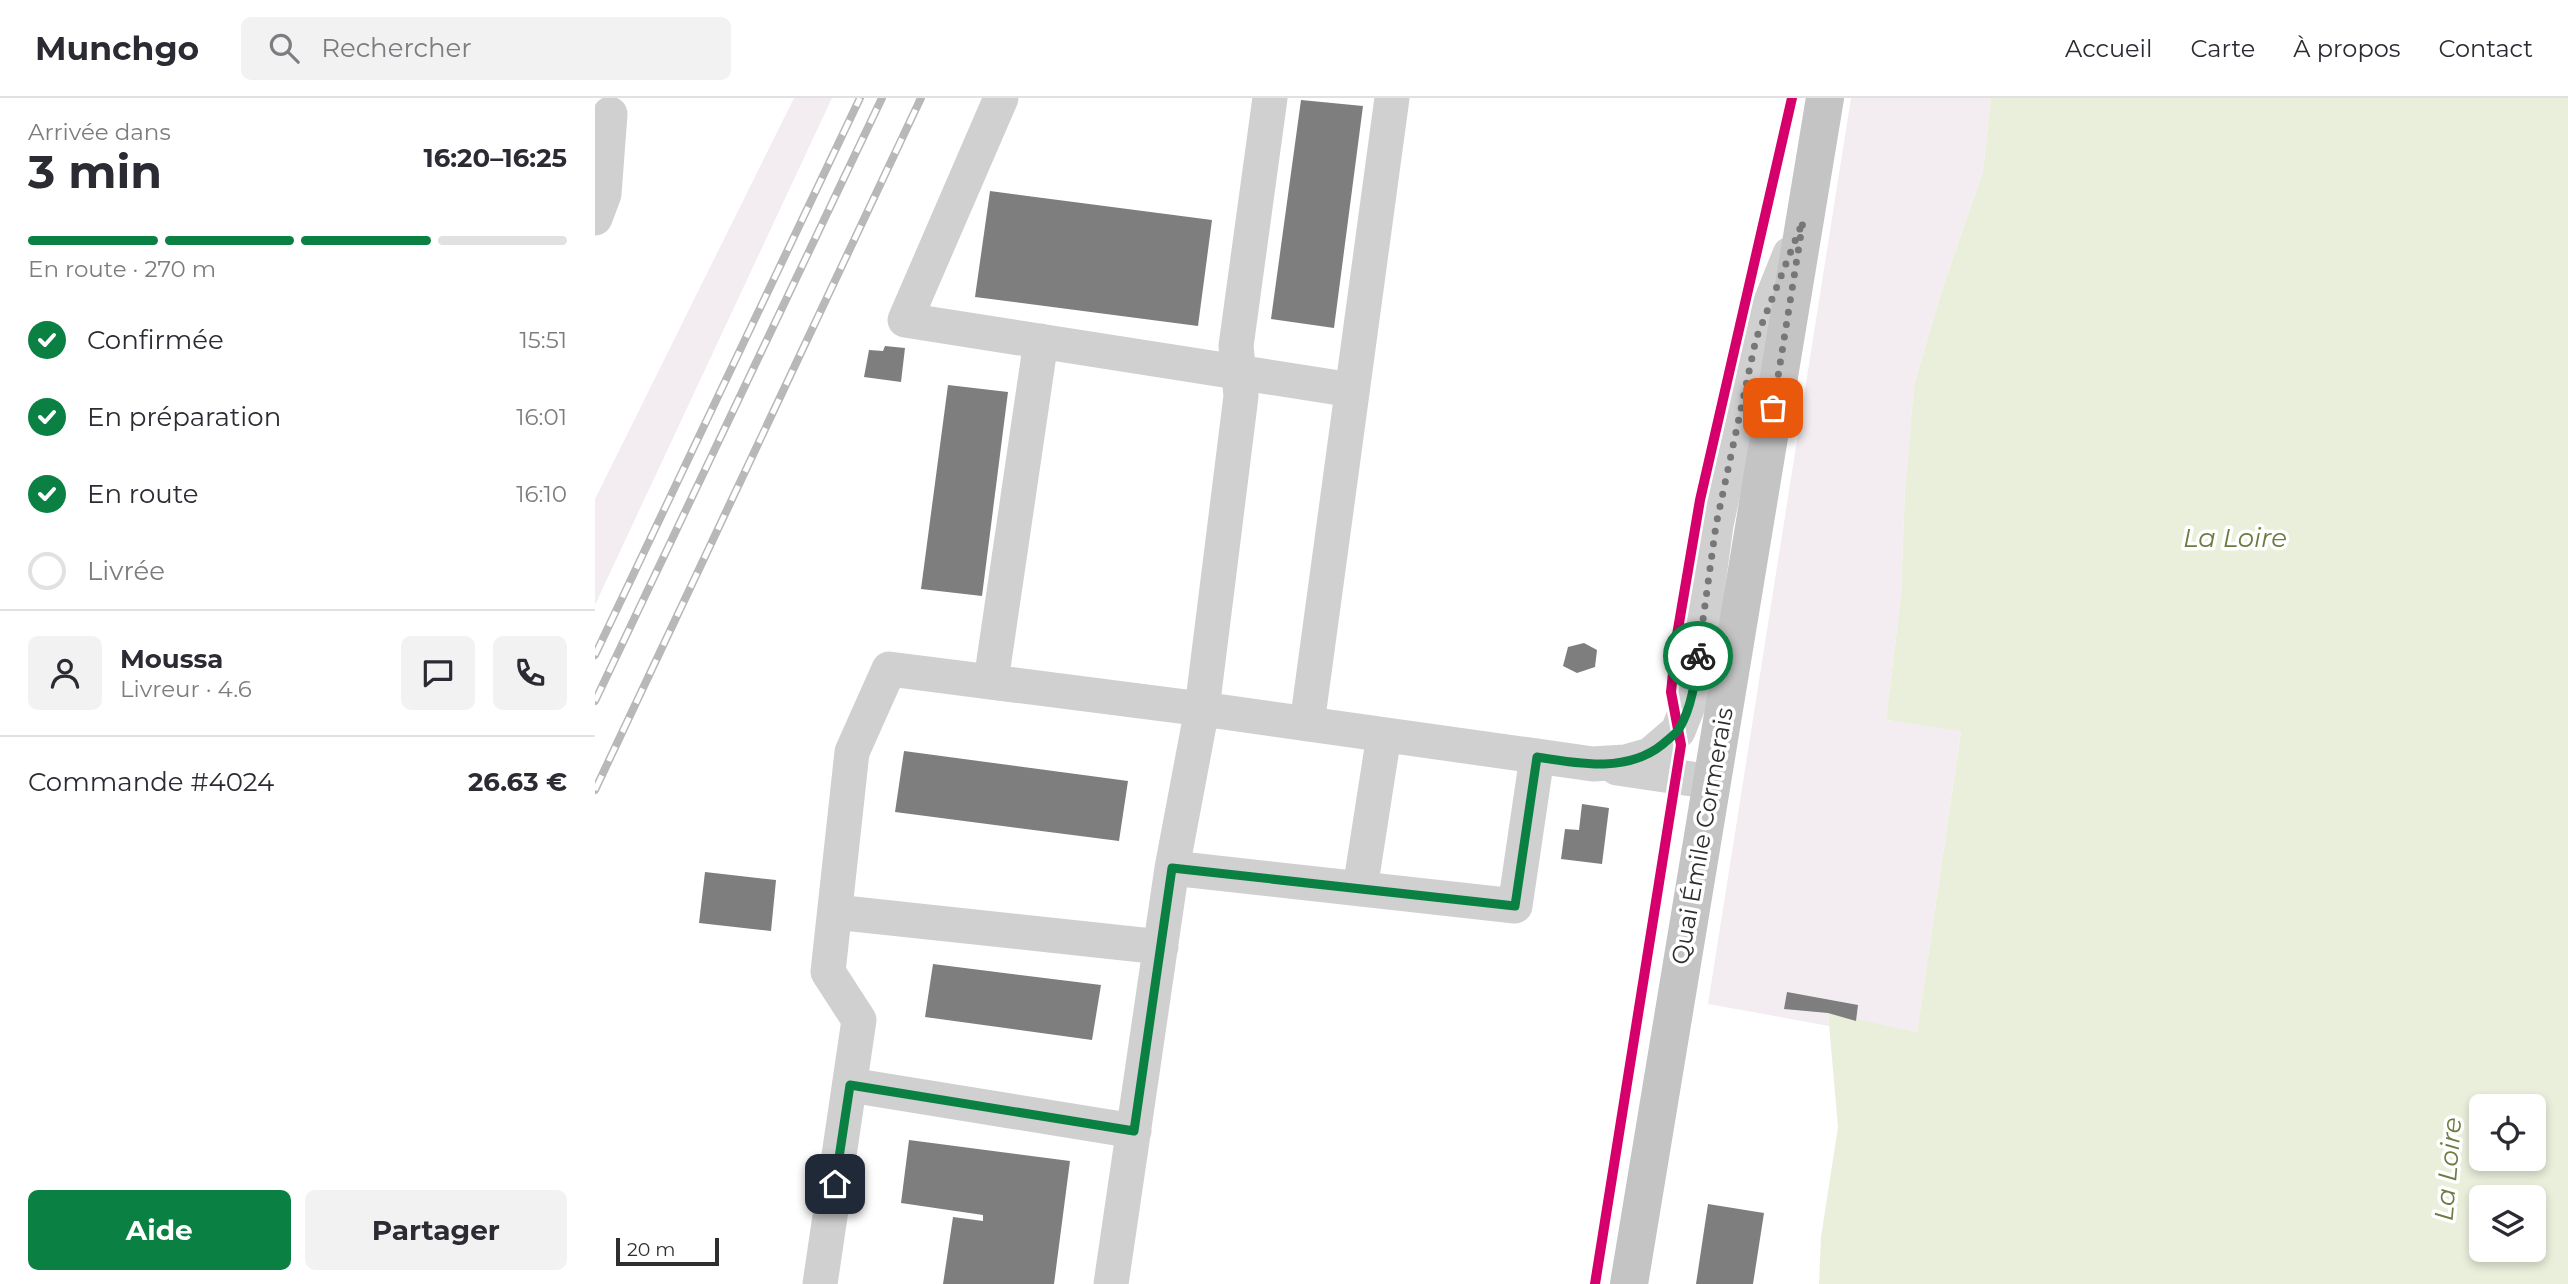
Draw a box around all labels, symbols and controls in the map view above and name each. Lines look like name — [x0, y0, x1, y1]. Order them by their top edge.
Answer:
search box — [241, 17, 731, 80]
text: Munchgo — [35, 28, 199, 68]
icon: search — [265, 29, 303, 67]
text: Rechercher — [321, 32, 472, 64]
text: Accueil — [2065, 34, 2152, 63]
text: Carte — [2190, 34, 2255, 63]
text: À propos — [2293, 34, 2400, 63]
text: Contact — [2438, 34, 2533, 63]
text: Arrivée dans — [28, 118, 171, 146]
text: 16:20–16:25 — [424, 142, 567, 174]
text: 3 min — [28, 143, 162, 200]
text: En route · 270 m — [28, 255, 216, 283]
icon: check — [28, 321, 66, 359]
text: Confirmée — [87, 324, 224, 356]
text: 15:51 — [519, 326, 567, 354]
pin — [1743, 378, 1803, 438]
icon: bag — [1754, 389, 1792, 427]
icon: check — [28, 398, 66, 436]
text: En préparation — [87, 401, 281, 433]
text: 16:01 — [516, 403, 567, 431]
icon: check — [28, 475, 66, 513]
text: En route — [87, 478, 198, 510]
text: 16:10 — [516, 480, 567, 508]
water label: La Loire — [2183, 522, 2287, 554]
text: Livrée — [87, 555, 165, 587]
courier — [1663, 621, 1733, 691]
button: person — [28, 636, 102, 710]
button: chat — [401, 636, 475, 710]
button: phone — [493, 636, 567, 710]
icon: bike — [1679, 637, 1717, 675]
text: Moussa — [120, 643, 223, 675]
text: Livreur · 4.6 — [120, 675, 252, 703]
street label: Quai Émile Cormerais — [1665, 705, 1739, 967]
text: Commande #4024 — [28, 766, 274, 798]
text: 26.63 € — [468, 766, 567, 798]
map controls — [2469, 1094, 2546, 1262]
button: locate — [2469, 1094, 2546, 1171]
water label: La Loire — [2428, 1116, 2468, 1222]
pin — [805, 1154, 865, 1214]
icon: home — [816, 1165, 854, 1203]
button: layers — [2469, 1185, 2546, 1262]
button: Aide — [28, 1190, 291, 1270]
button: Partager — [305, 1190, 567, 1270]
scale bar — [616, 1235, 719, 1267]
text: 20 m — [627, 1238, 675, 1261]

